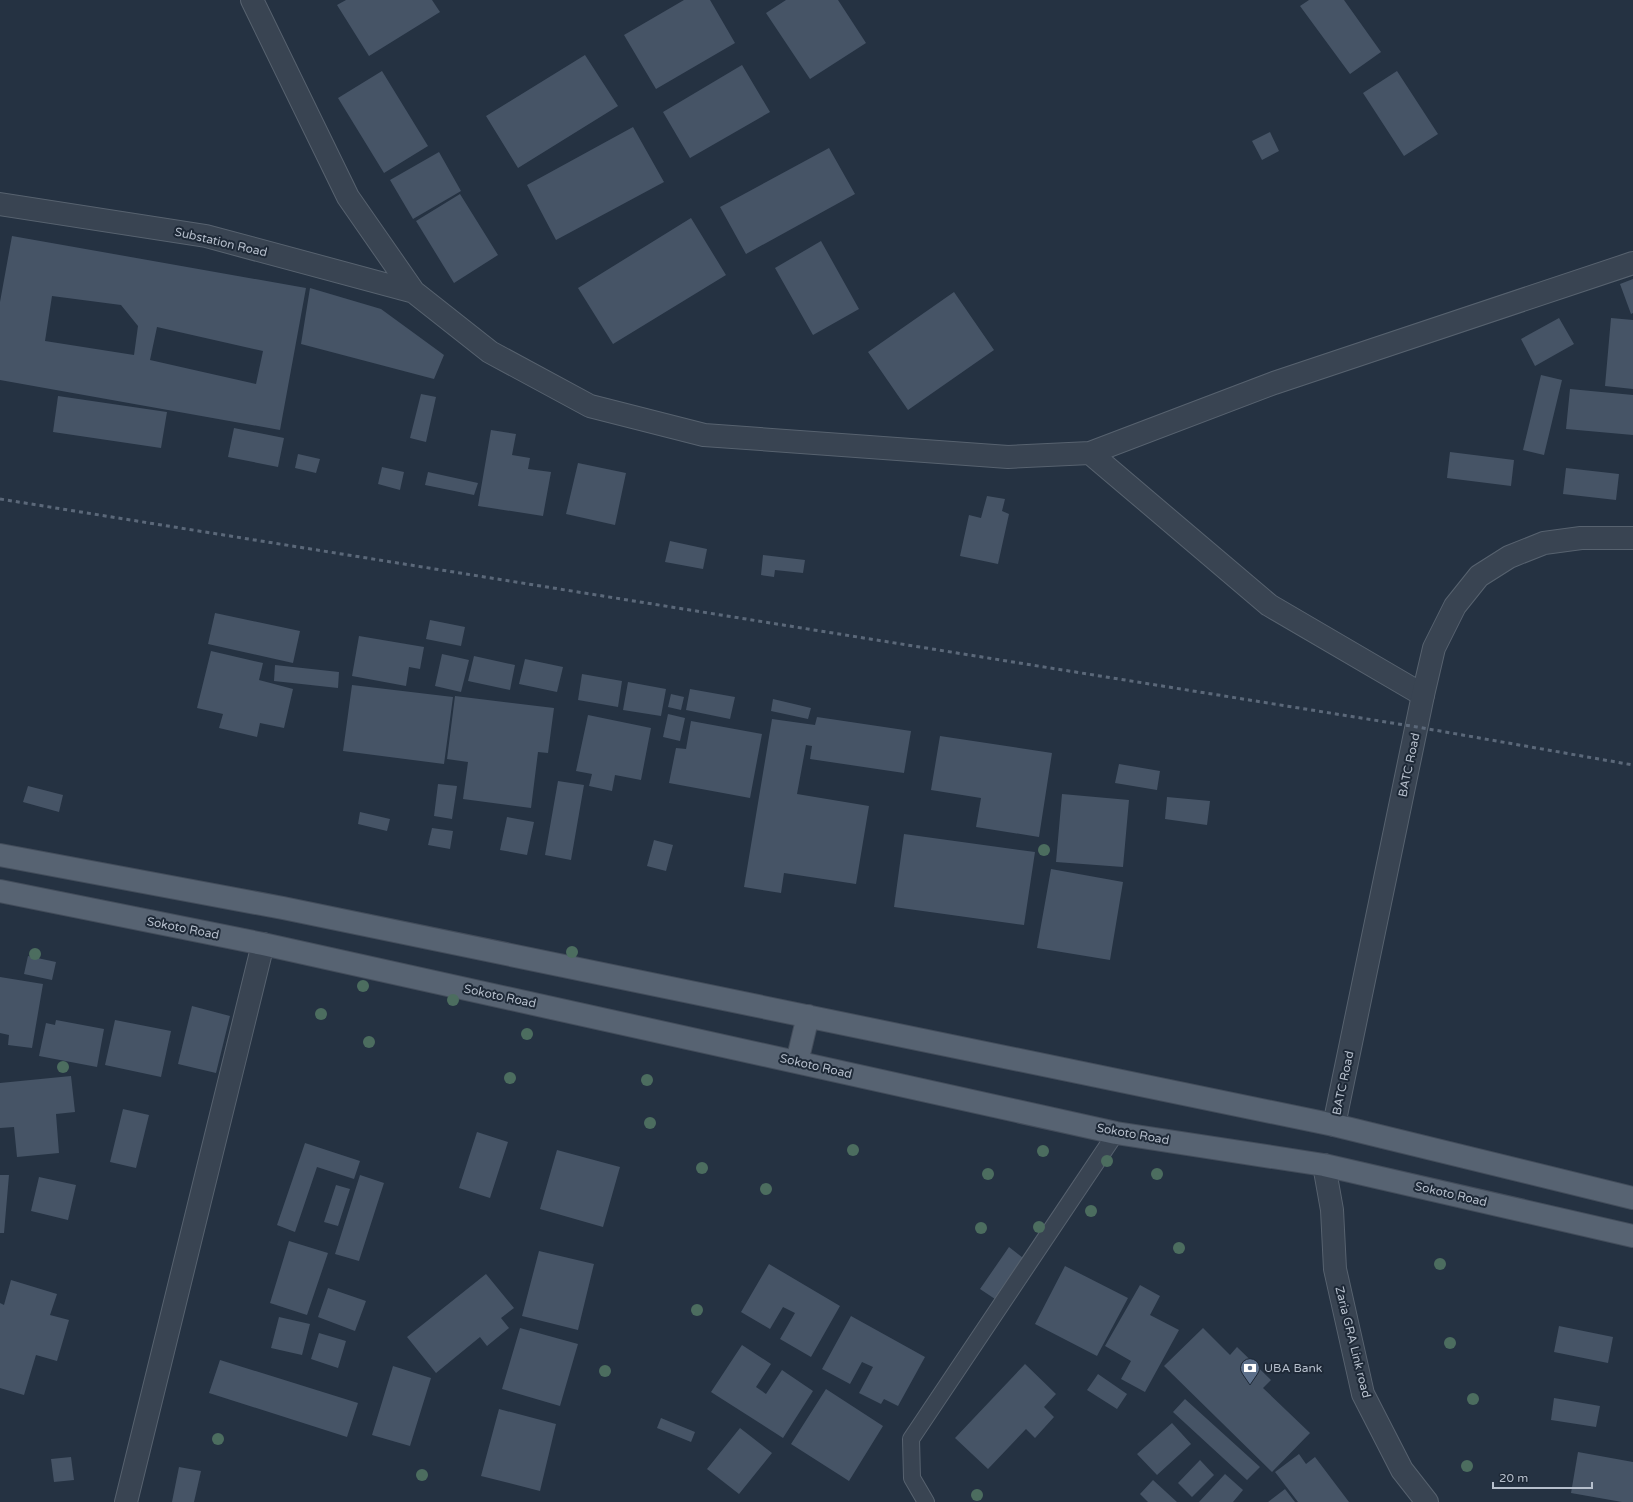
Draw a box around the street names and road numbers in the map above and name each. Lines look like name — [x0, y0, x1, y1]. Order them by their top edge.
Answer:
street label: Substation Road — [173, 225, 269, 259]
street label: BATC Road — [1395, 732, 1423, 798]
street label: Sokoto Road — [146, 914, 220, 942]
street label: Sokoto Road — [463, 982, 537, 1010]
street label: BATC Road — [1329, 1050, 1357, 1116]
street label: Sokoto Road — [779, 1051, 853, 1081]
street label: Sokoto Road — [1096, 1121, 1170, 1147]
street label: Sokoto Road — [1414, 1179, 1488, 1209]
street label: Zaria GRA Link road — [1332, 1285, 1374, 1399]

